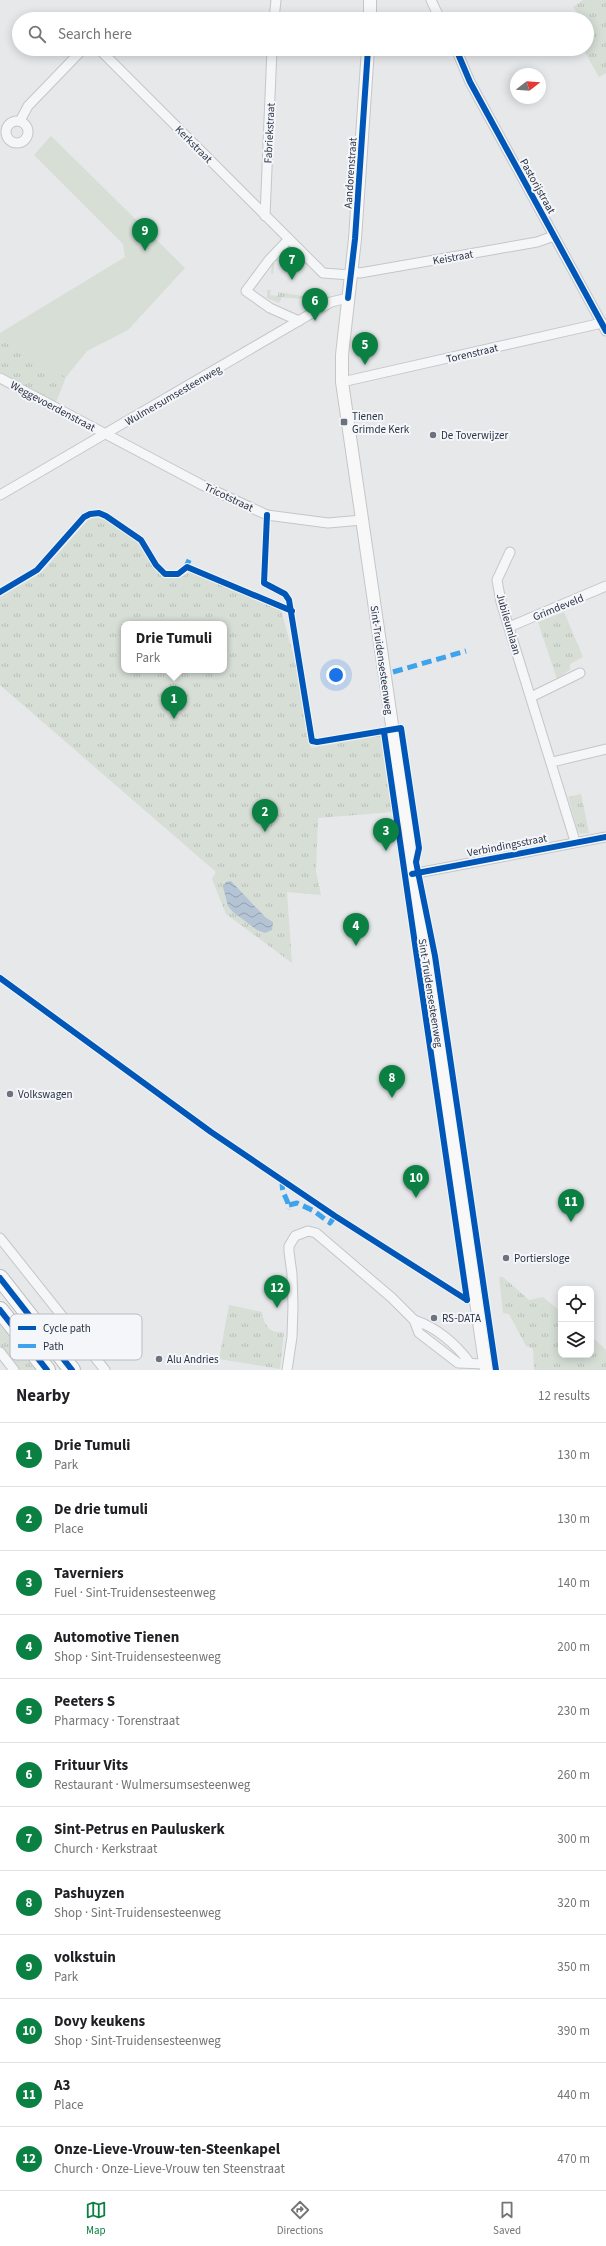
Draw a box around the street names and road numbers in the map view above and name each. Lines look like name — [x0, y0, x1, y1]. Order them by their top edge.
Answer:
street label: Fabriekstraat — [260, 102, 279, 164]
street label: Kerkstraat — [172, 122, 216, 167]
street label: Aandorenstraat — [341, 137, 360, 209]
street label: Pastorijstraat — [516, 156, 559, 217]
street label: Keistraat — [432, 247, 475, 268]
street label: Torenstraat — [445, 340, 500, 367]
street label: Wulmersumsesteenweg — [122, 361, 225, 429]
street label: Weggevoerdenstraat — [7, 378, 98, 435]
street label: Tricotstraat — [202, 480, 256, 515]
street label: Grimdeveld — [531, 590, 586, 624]
street label: Jubileumlaan — [493, 592, 524, 657]
street label: Sint-Truidensesteenweg — [366, 605, 397, 716]
street label: Verbindingsstraat — [466, 830, 548, 861]
street label: Sint-Truidensesteenweg — [414, 938, 447, 1049]

